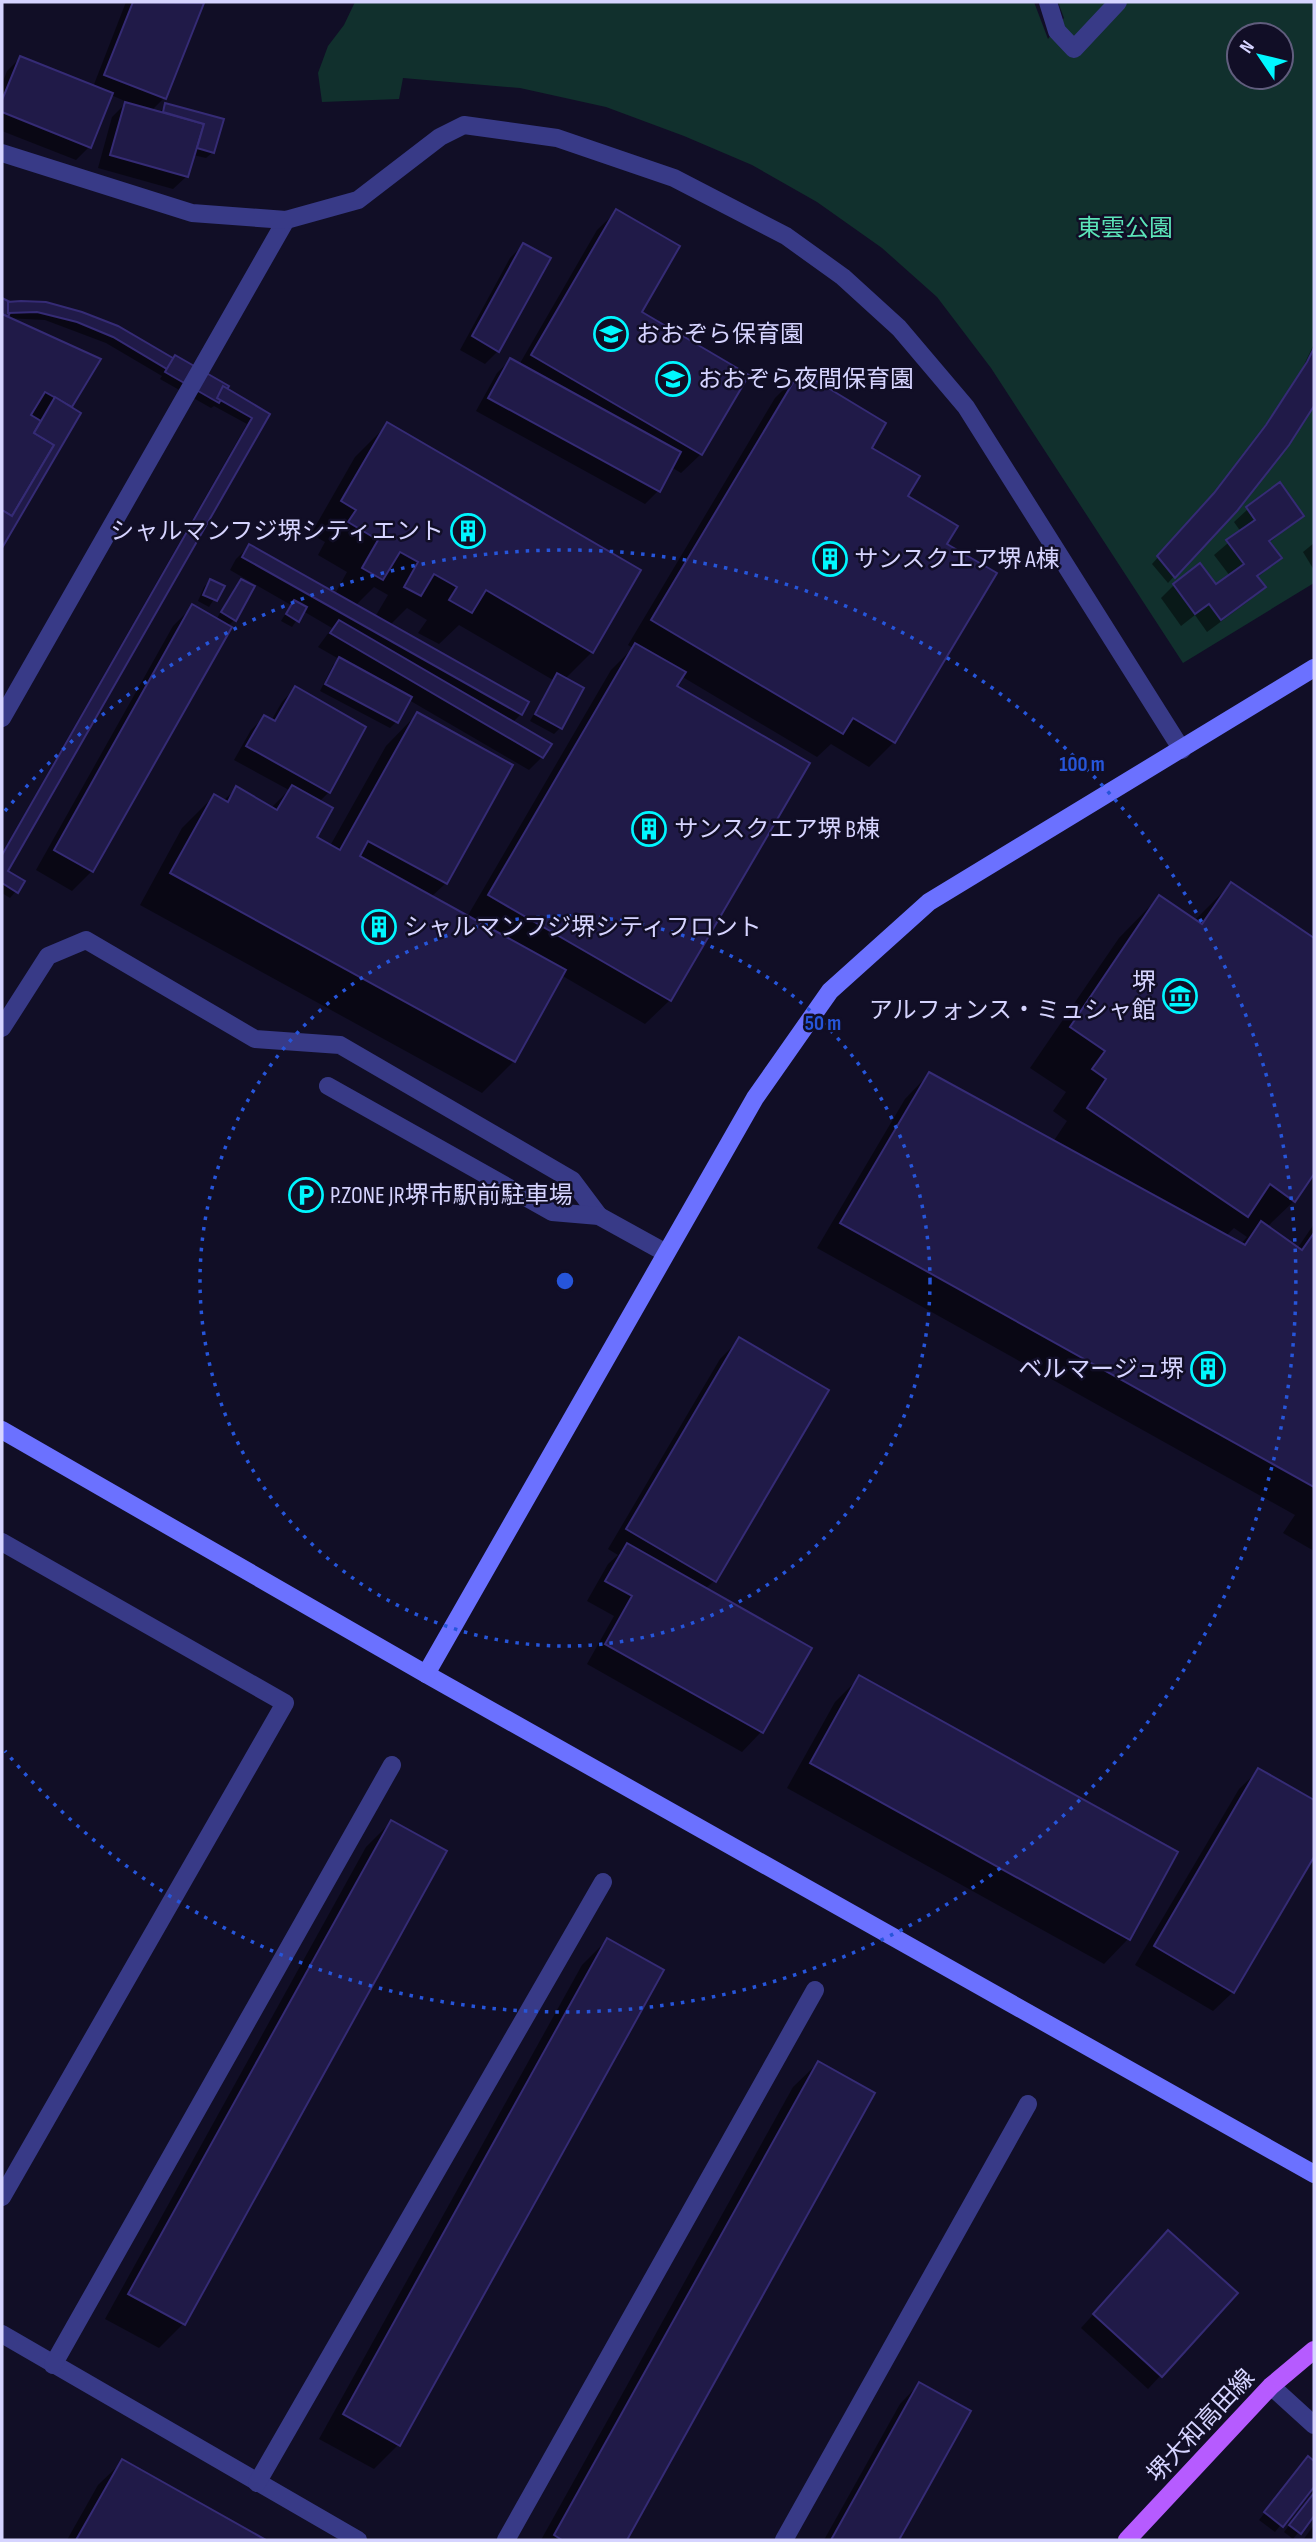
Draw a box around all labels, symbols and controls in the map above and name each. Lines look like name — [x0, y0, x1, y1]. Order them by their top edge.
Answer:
north arrow — [1225, 21, 1295, 91]
text: N — [1235, 36, 1260, 58]
park label: 東雲公園 — [1077, 214, 1173, 243]
school or university icon: おおぞら保育園 — [592, 315, 630, 353]
place label: おおぞら保育園 — [636, 320, 804, 349]
school or university icon: おおぞら夜間保育園 — [654, 360, 692, 398]
place label: おおぞら夜間保育園 — [698, 365, 914, 394]
building icon: シャルマンフジ堺シティエント — [449, 512, 487, 550]
place label: シャルマンフジ堺シティエント — [110, 517, 444, 546]
building icon: サンスクエア堺 A棟 — [811, 540, 849, 578]
place label: サンスクエア堺 A棟 — [854, 545, 1060, 574]
text: 100 m — [1059, 752, 1105, 777]
building icon: サンスクエア堺 B棟 — [630, 810, 668, 848]
place label: サンスクエア堺 B棟 — [674, 815, 880, 844]
building icon: シャルマンフジ堺シティフロント — [360, 908, 398, 946]
place label: シャルマンフジ堺シティフロント — [404, 913, 762, 942]
place label: 堺 アルフォンス・ミュシャ館 — [869, 968, 1156, 1025]
museum icon: 堺 アルフォンス・ミュシャ館 — [1161, 977, 1199, 1015]
text: 50 m — [805, 1011, 841, 1036]
parking icon: P.ZONE JR堺市駅前駐車場 — [287, 1176, 325, 1214]
place label: P.ZONE JR堺市駅前駐車場 — [330, 1181, 573, 1210]
centre of rings — [553, 1269, 577, 1293]
building icon: ベルマージュ堺 — [1189, 1350, 1227, 1388]
place label: ベルマージュ堺 — [1018, 1355, 1184, 1384]
street label: 堺大和高田線 — [1141, 2363, 1261, 2489]

